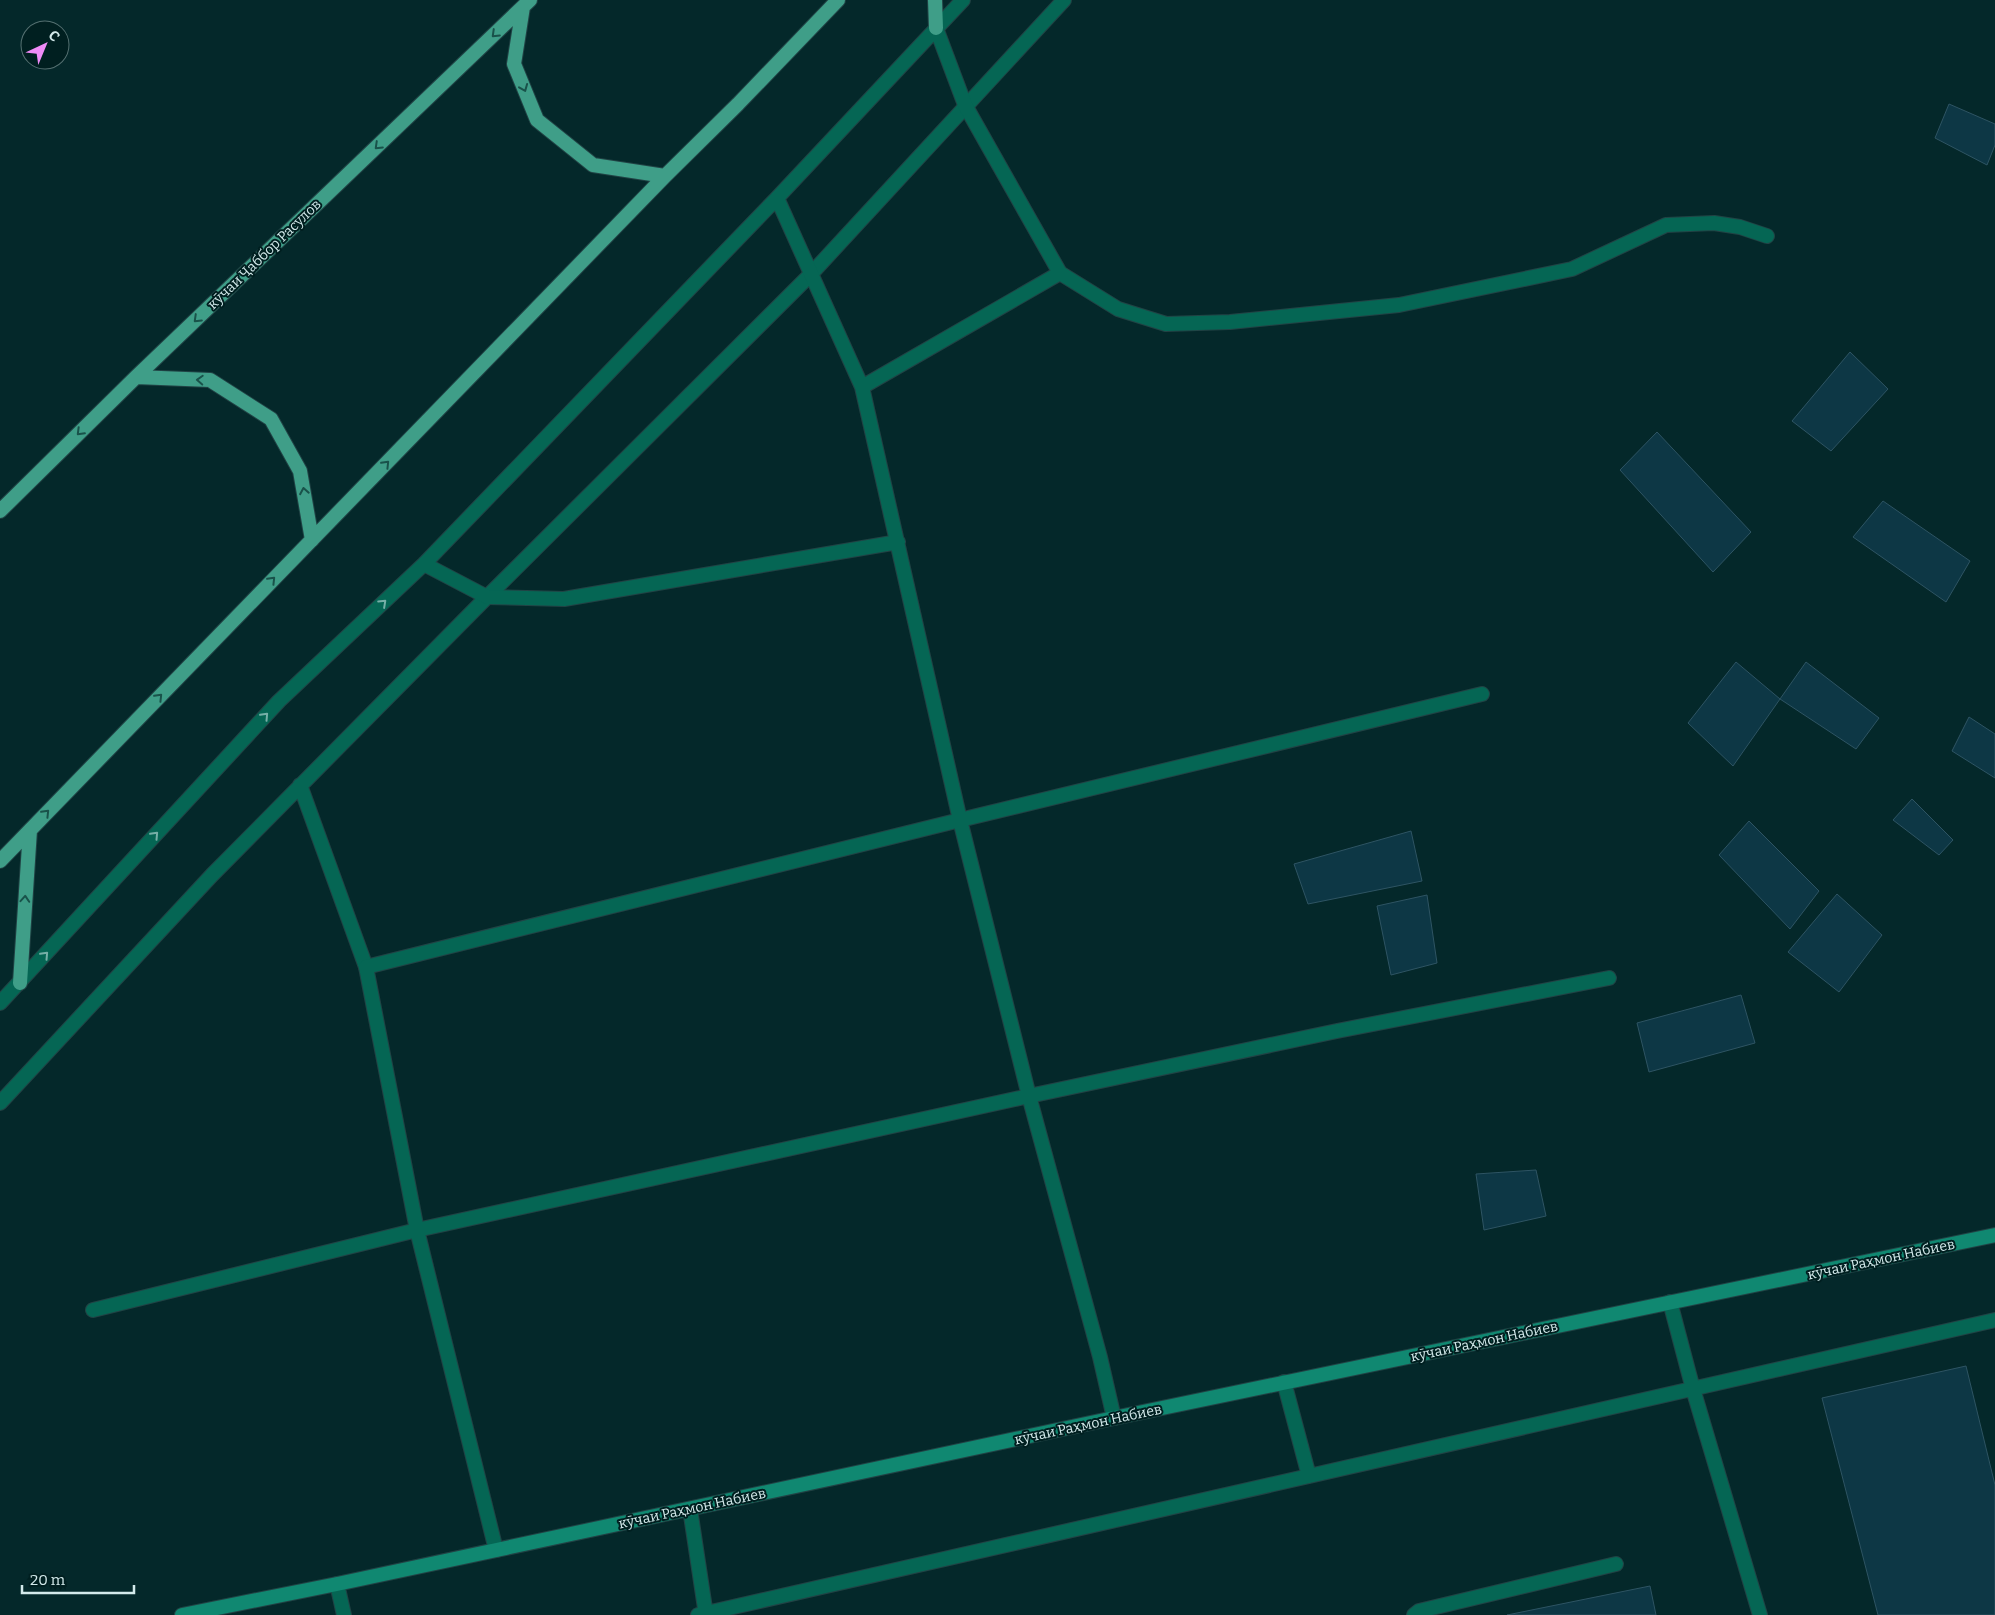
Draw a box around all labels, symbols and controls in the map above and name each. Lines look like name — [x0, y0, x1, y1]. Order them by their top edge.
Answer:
north arrow — [20, 20, 70, 70]
text: С — [45, 27, 63, 45]
one-way arrow — [492, 28, 501, 37]
one-way arrow — [517, 83, 528, 92]
one-way arrow — [374, 140, 383, 149]
street label: кӯчаи Ҷаббор Расулов — [204, 196, 325, 313]
one-way arrow — [194, 313, 203, 322]
one-way arrow — [196, 374, 204, 385]
one-way arrow — [77, 426, 86, 435]
one-way arrow — [380, 460, 389, 469]
one-way arrow — [299, 487, 309, 496]
one-way arrow — [266, 577, 275, 586]
one-way arrow — [377, 600, 386, 609]
one-way arrow — [153, 694, 162, 703]
one-way arrow — [259, 712, 268, 721]
one-way arrow — [40, 810, 49, 819]
one-way arrow — [149, 832, 158, 841]
one-way arrow — [20, 895, 31, 903]
one-way arrow — [39, 951, 48, 960]
street label: кӯчаи Раҳмон Набиев — [1806, 1236, 1956, 1283]
street label: кӯчаи Раҳмон Набиев — [1409, 1318, 1559, 1365]
street label: кӯчаи Раҳмон Набиев — [1013, 1401, 1163, 1448]
street label: кӯчаи Раҳмон Набиев — [617, 1485, 767, 1532]
scale bar — [22, 1562, 135, 1594]
text: 20 m — [30, 1571, 66, 1589]

